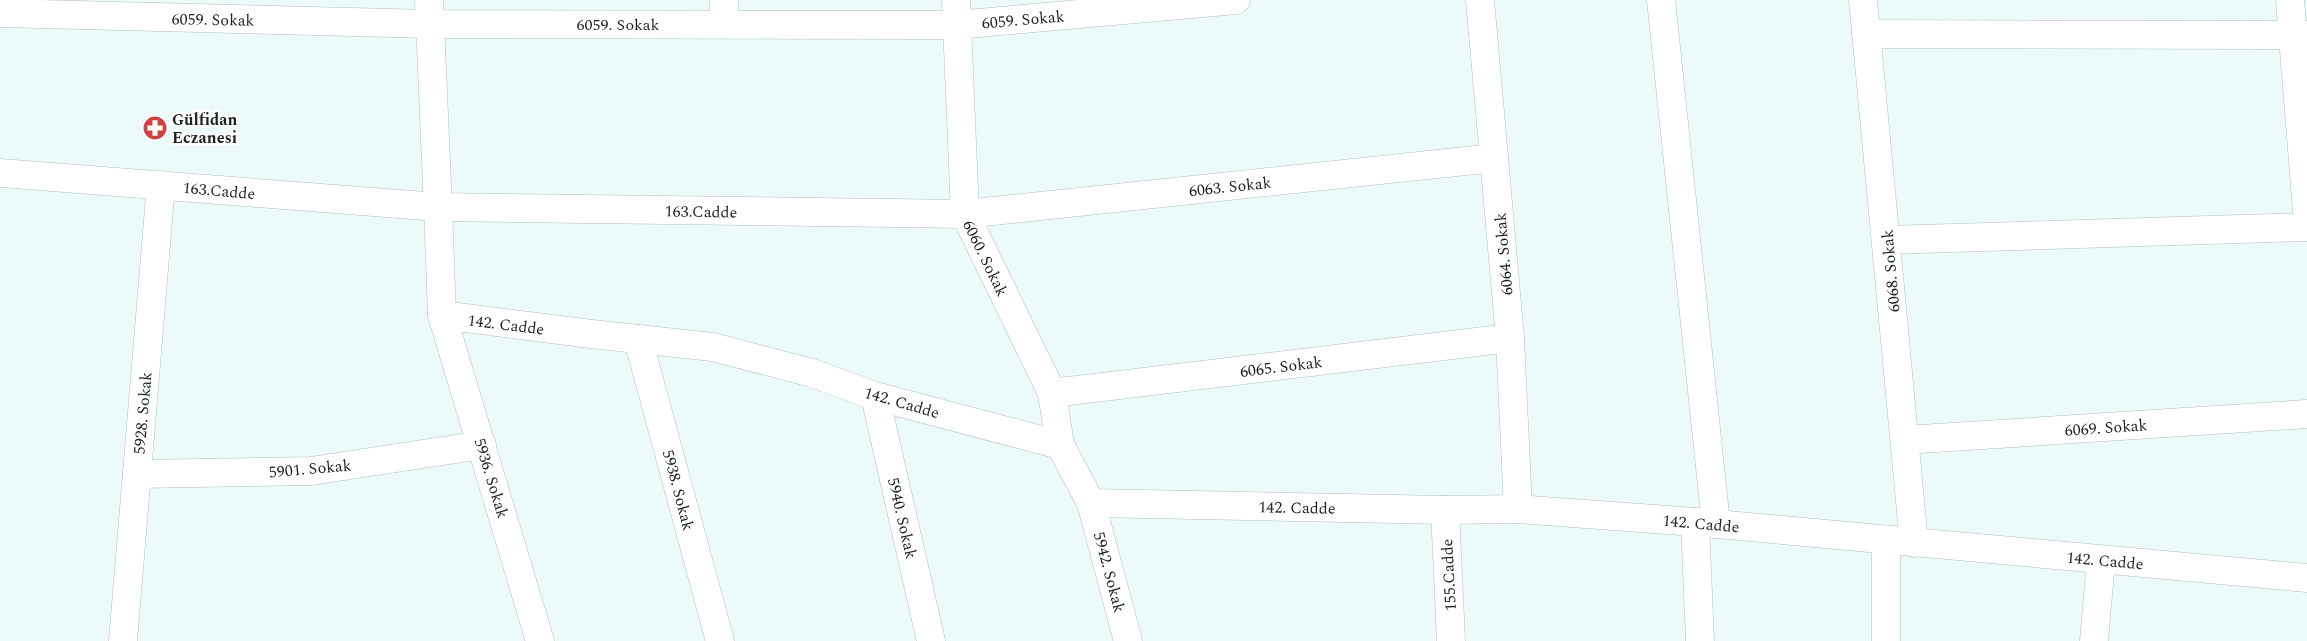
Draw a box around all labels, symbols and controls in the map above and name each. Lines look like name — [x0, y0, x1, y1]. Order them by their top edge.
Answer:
street label: 6059. Sokak — [981, 4, 1065, 36]
street label: 6059. Sokak — [171, 7, 255, 33]
street label: 6059. Sokak — [577, 13, 659, 37]
place label: Gülfidan Eczanesi — [172, 108, 238, 150]
pharmacy icon: Gülfidan Eczanesi — [142, 115, 168, 141]
street label: 6063. Sokak — [1188, 171, 1273, 203]
street label: 163.Cadde — [182, 176, 256, 206]
street label: 163.Cadde — [664, 199, 737, 225]
street label: 6064. Sokak — [1488, 212, 1520, 296]
street label: 6060. Sokak — [956, 216, 1014, 301]
street label: 6068. Sokak — [1875, 229, 1907, 313]
street label: 142. Cadde — [466, 308, 546, 342]
street label: 6065. Sokak — [1239, 350, 1324, 384]
street label: 5928. Sokak — [127, 371, 159, 455]
street label: 142. Cadde — [861, 381, 942, 425]
street label: 6069. Sokak — [2064, 413, 2148, 443]
street label: 5936. Sokak — [467, 435, 515, 521]
street label: 5938. Sokak — [656, 447, 700, 533]
street label: 5901. Sokak — [268, 453, 352, 485]
street label: 5940. Sokak — [881, 475, 923, 561]
street label: 142. Cadde — [1258, 495, 1336, 521]
street label: 142. Cadde — [1661, 509, 1740, 539]
street label: 5942. Sokak — [1087, 529, 1131, 615]
street label: 155.Cadde — [1435, 538, 1463, 612]
street label: 142. Cadde — [2065, 546, 2144, 576]

